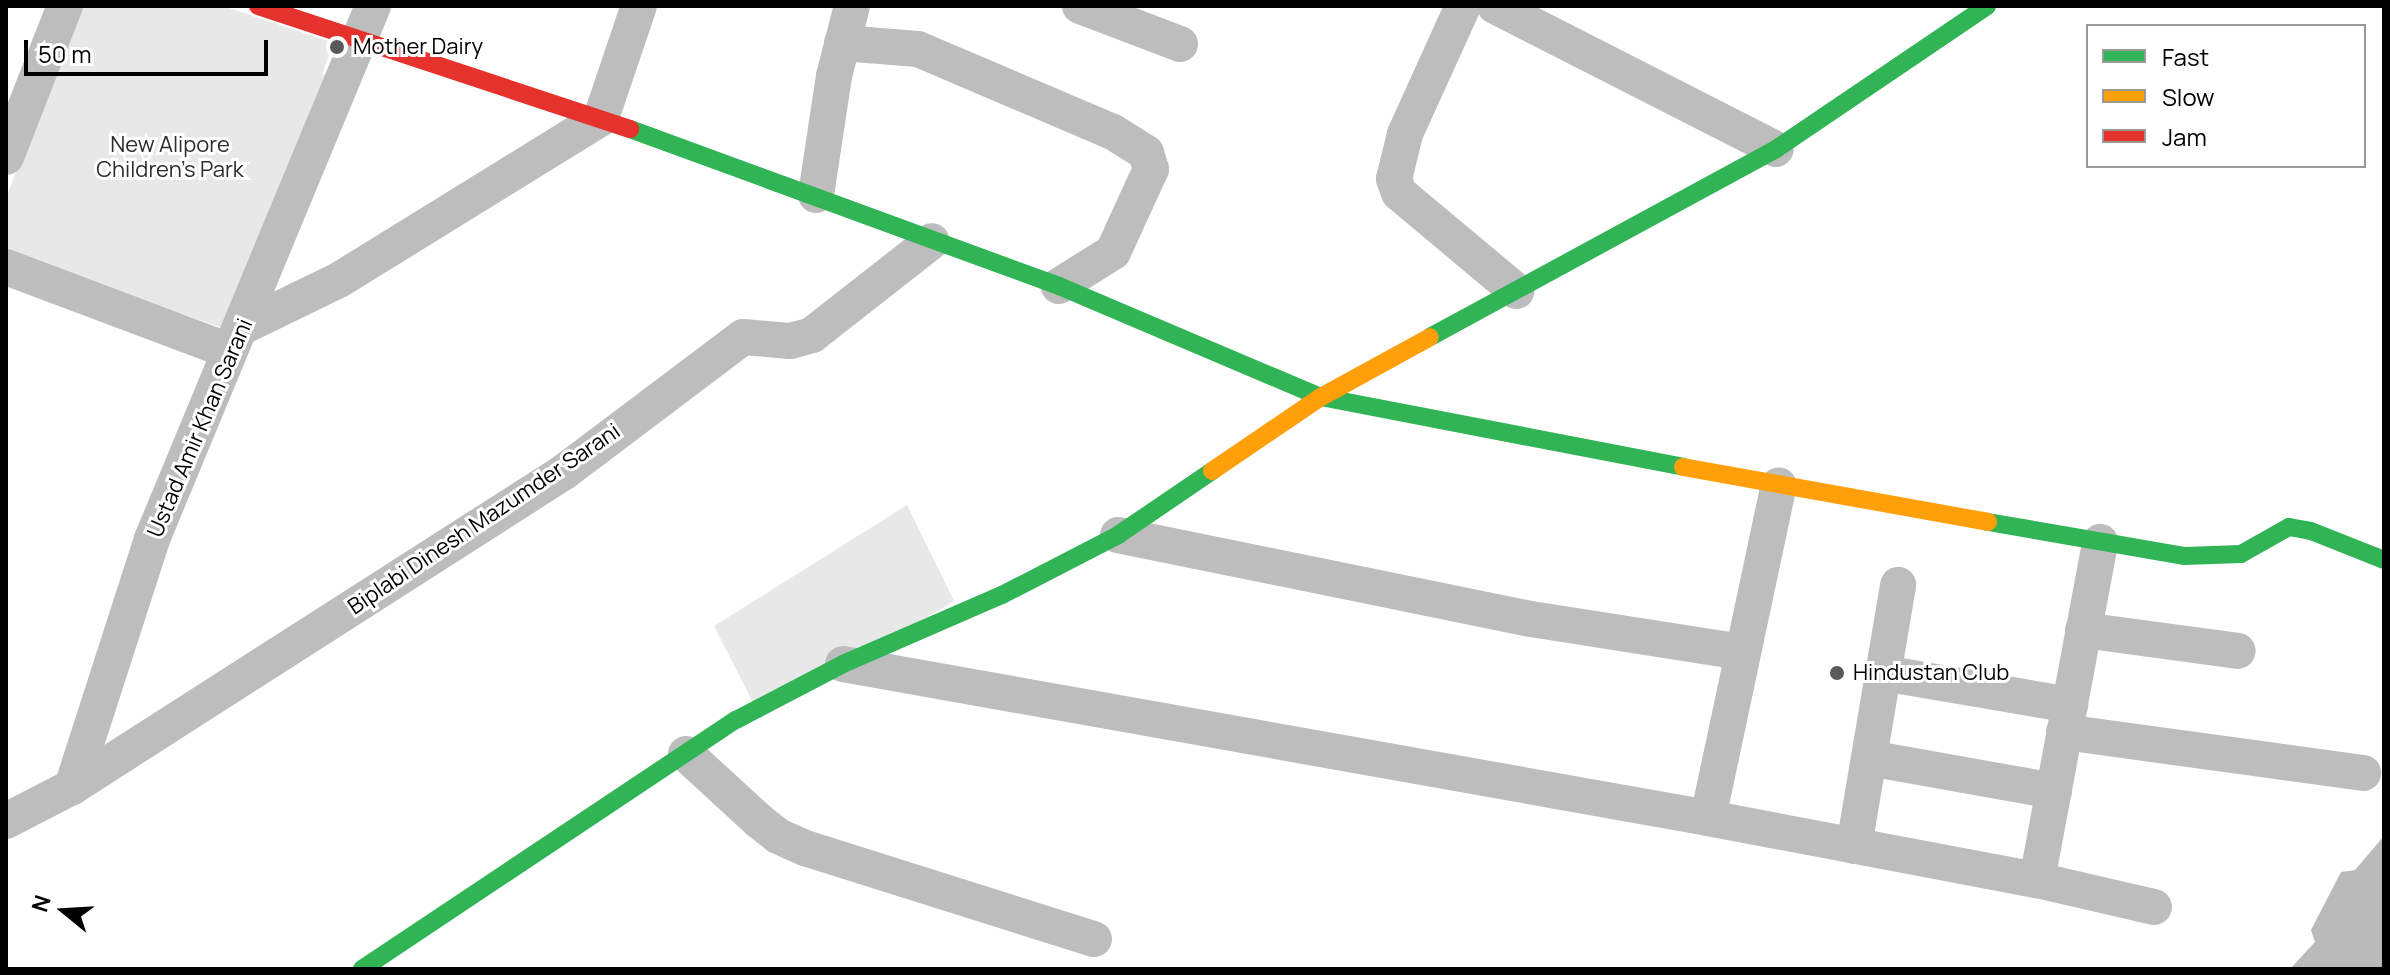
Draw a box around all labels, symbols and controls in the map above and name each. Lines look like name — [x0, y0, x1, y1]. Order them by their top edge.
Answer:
scale bar — [28, 24, 272, 74]
legend — [2086, 24, 2366, 168]
place label: Mother Dairy — [353, 34, 483, 60]
text: 50 m — [38, 37, 92, 70]
marker: Mother Dairy — [328, 38, 346, 56]
text: Fast — [2162, 40, 2209, 73]
text: Slow — [2162, 80, 2215, 113]
text: Jam — [2162, 120, 2207, 153]
park label: New Alipore Children's Park — [96, 131, 244, 182]
street label: Ustad Amir Khan Sarani — [142, 315, 258, 541]
street label: Biplabi Dinesh Mazumder Sarani — [343, 418, 625, 620]
place label: Hindustan Club — [1853, 660, 2009, 686]
marker: Hindustan Club — [1828, 664, 1846, 682]
north arrow — [24, 871, 104, 951]
text: N — [24, 891, 58, 916]

